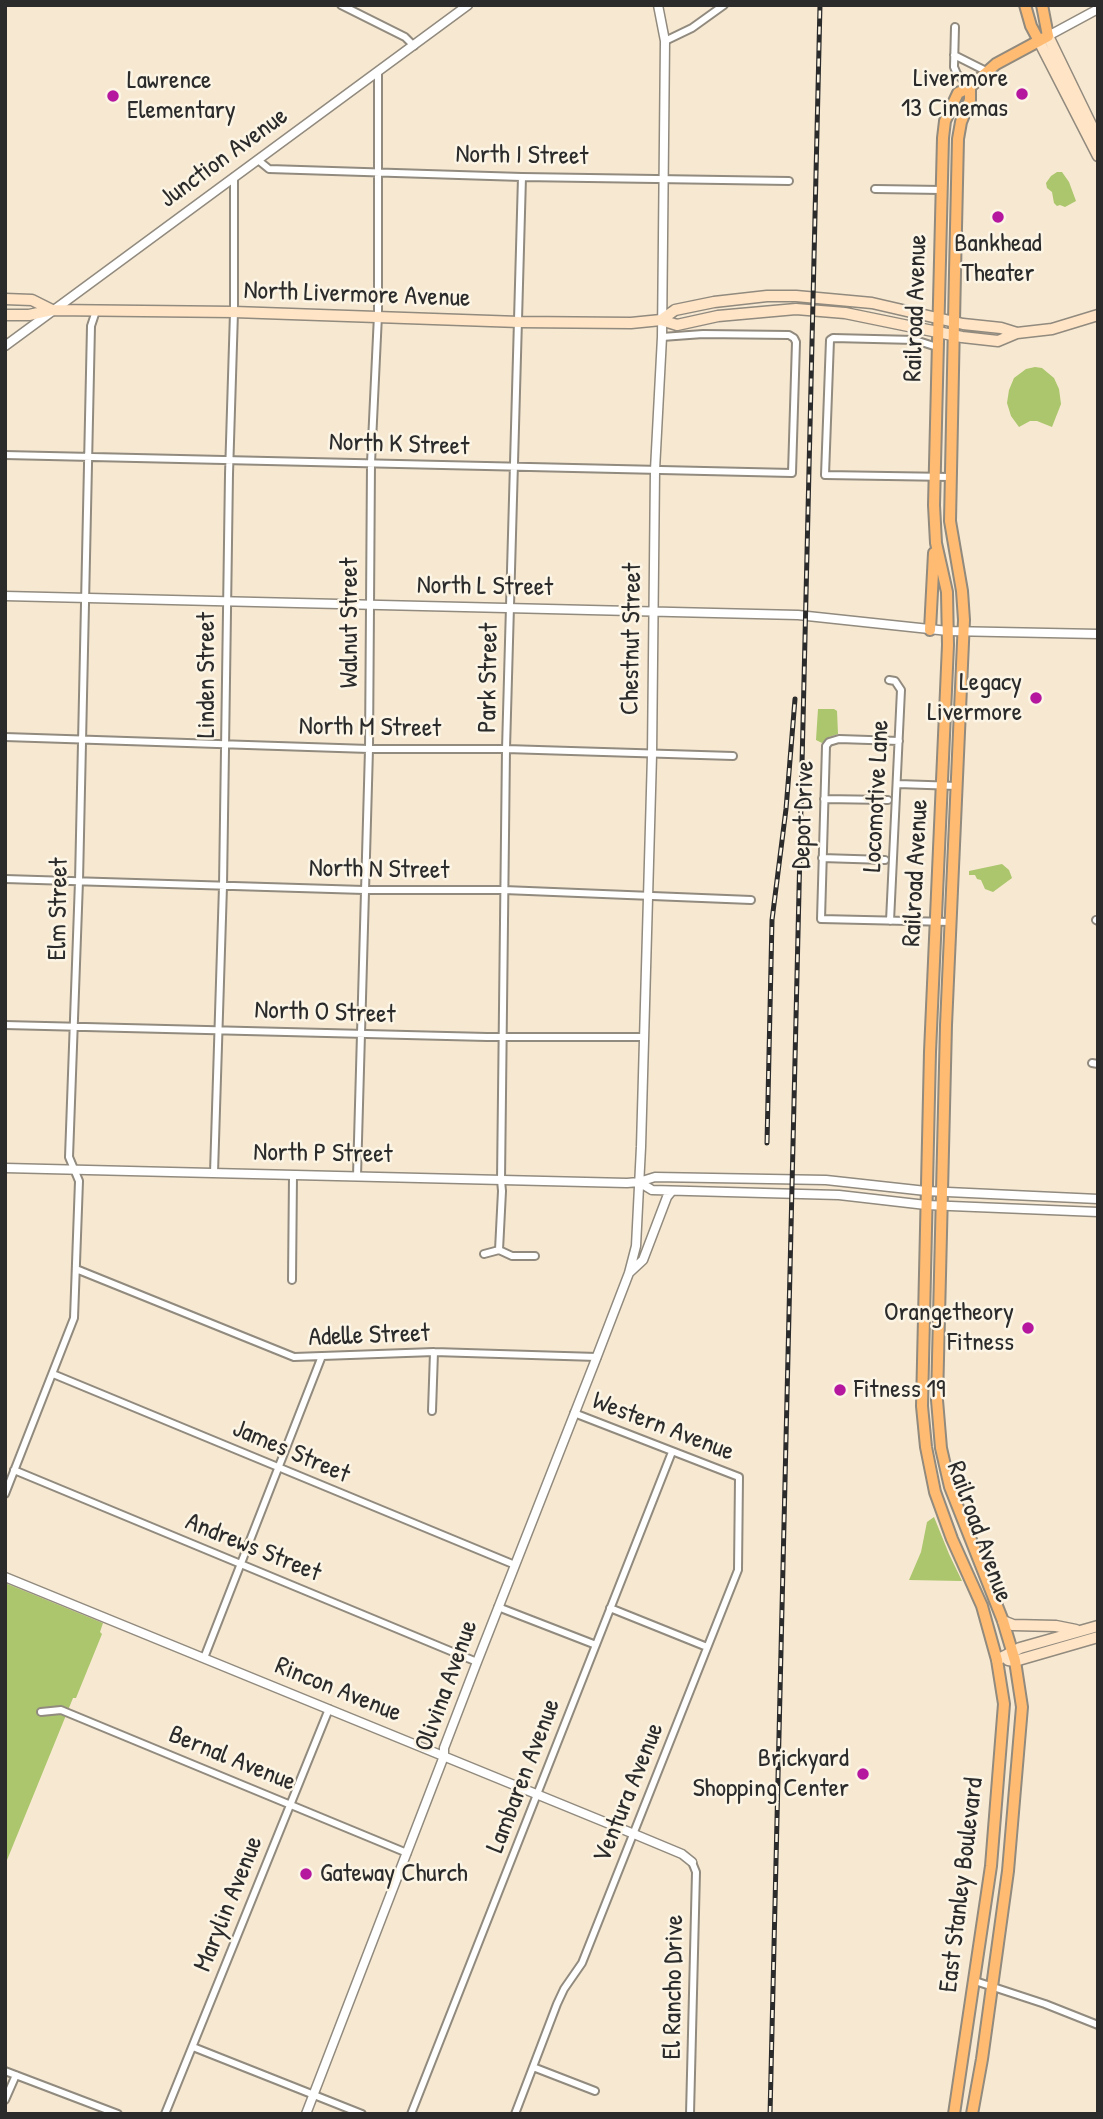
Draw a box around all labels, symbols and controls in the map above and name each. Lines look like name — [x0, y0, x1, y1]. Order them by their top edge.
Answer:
place label: Livermore 13 Cinemas — [901, 63, 1008, 124]
place label: Lawrence Elementary — [127, 65, 236, 126]
marker: Livermore 13 Cinemas — [1014, 86, 1030, 102]
marker: Lawrence Elementary — [105, 88, 121, 104]
street label: Junction Avenue — [154, 101, 294, 215]
street label: North I Street — [455, 139, 589, 173]
marker: Bankhead Theater — [990, 209, 1006, 225]
place label: Bankhead Theater — [954, 228, 1042, 290]
street label: Railroad Avenue — [898, 234, 934, 382]
street label: North Livermore Avenue — [243, 275, 471, 315]
street label: North K Street — [328, 427, 470, 463]
street label: Walnut Street — [334, 558, 366, 688]
street label: Chestnut Street — [615, 563, 649, 715]
street label: North L Street — [417, 570, 553, 604]
street label: Linden Street — [191, 612, 223, 738]
street label: Park Street — [472, 623, 506, 733]
place label: Legacy Livermore — [927, 667, 1022, 728]
marker: Legacy Livermore — [1028, 690, 1044, 706]
street label: North M Street — [299, 711, 441, 745]
street label: Locomotive Lane — [857, 719, 897, 873]
street label: Depot Drive — [787, 760, 821, 870]
street label: Railroad Avenue — [897, 799, 935, 947]
street label: North N Street — [308, 853, 450, 887]
street label: Elm Street — [43, 857, 75, 961]
street label: North O Street — [254, 995, 396, 1031]
street label: North P Street — [253, 1137, 393, 1171]
place label: Orangetheory Fitness — [884, 1297, 1014, 1358]
street label: Adelle Street — [308, 1318, 430, 1354]
marker: Orangetheory Fitness — [1020, 1320, 1036, 1336]
place label: Fitness 19 — [854, 1374, 946, 1406]
marker: Fitness 19 — [832, 1382, 848, 1398]
street label: Western Avenue — [588, 1386, 738, 1468]
street label: James Street — [228, 1413, 354, 1491]
street label: Railroad Avenue — [939, 1457, 1019, 1607]
street label: Andrews Street — [181, 1507, 325, 1589]
street label: Olivina Avenue — [409, 1616, 485, 1756]
street label: Rincon Avenue — [270, 1651, 406, 1729]
street label: Lambaren Avenue — [480, 1695, 568, 1857]
street label: Ventura Avenue — [587, 1718, 671, 1868]
street label: Bernal Avenue — [164, 1719, 300, 1799]
place label: Brickyard Shopping Center — [693, 1743, 849, 1804]
marker: Brickyard Shopping Center — [855, 1766, 871, 1782]
street label: East Stanley Boulevard — [933, 1776, 991, 1994]
street label: Marylin Avenue — [188, 1832, 270, 1976]
place label: Gateway Church — [320, 1858, 468, 1890]
marker: Gateway Church — [298, 1866, 314, 1882]
street label: El Rancho Drive — [657, 1914, 691, 2060]

